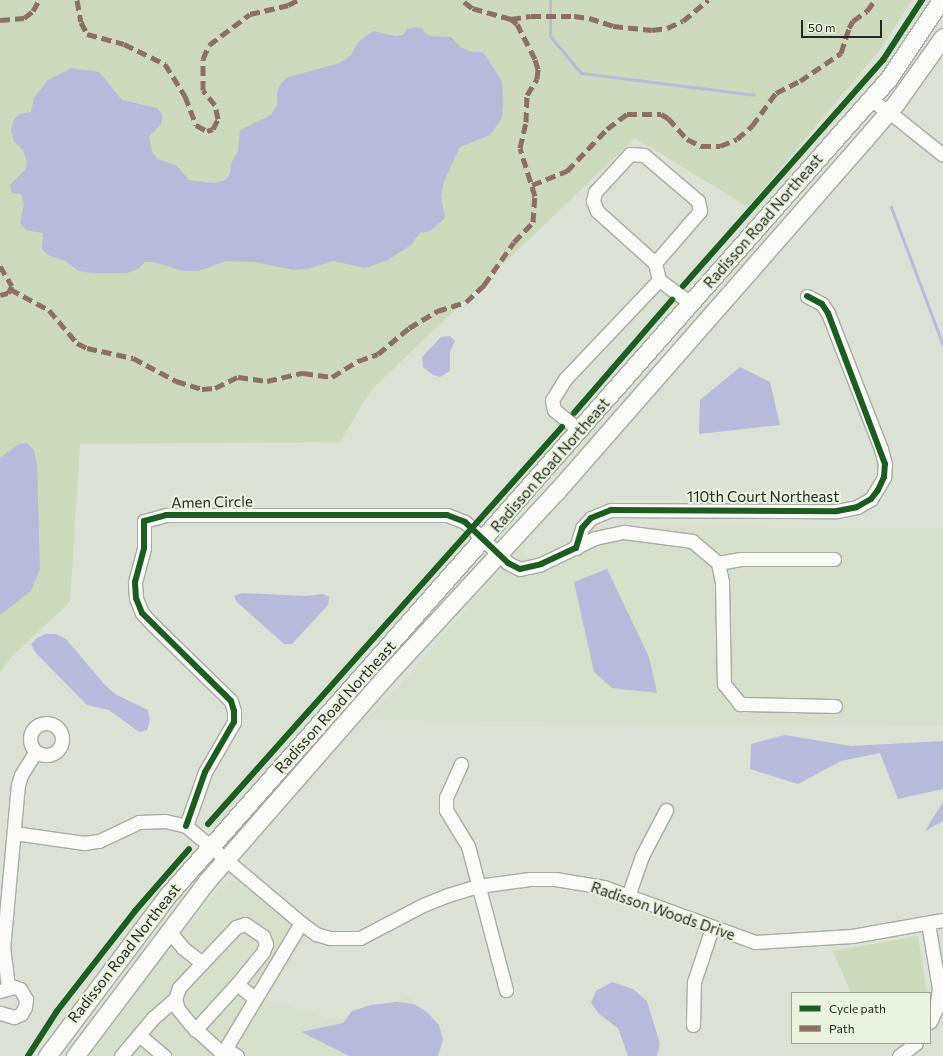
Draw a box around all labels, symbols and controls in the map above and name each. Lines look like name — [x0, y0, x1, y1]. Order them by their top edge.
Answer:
scale bar — [803, 12, 884, 38]
text: 50 m — [808, 20, 836, 34]
street label: Radisson Road Northeast — [700, 150, 826, 292]
street label: Radisson Road Northeast — [487, 394, 613, 536]
street label: 110th Court Northeast — [687, 488, 839, 506]
street label: Amen Circle — [171, 492, 253, 512]
street label: Radisson Road Northeast — [271, 637, 399, 777]
street label: Radisson Woods Drive — [589, 878, 737, 944]
street label: Radisson Road Northeast — [64, 880, 184, 1026]
legend — [791, 992, 931, 1044]
text: Cycle path — [829, 1001, 886, 1015]
text: Path — [829, 1021, 855, 1035]

